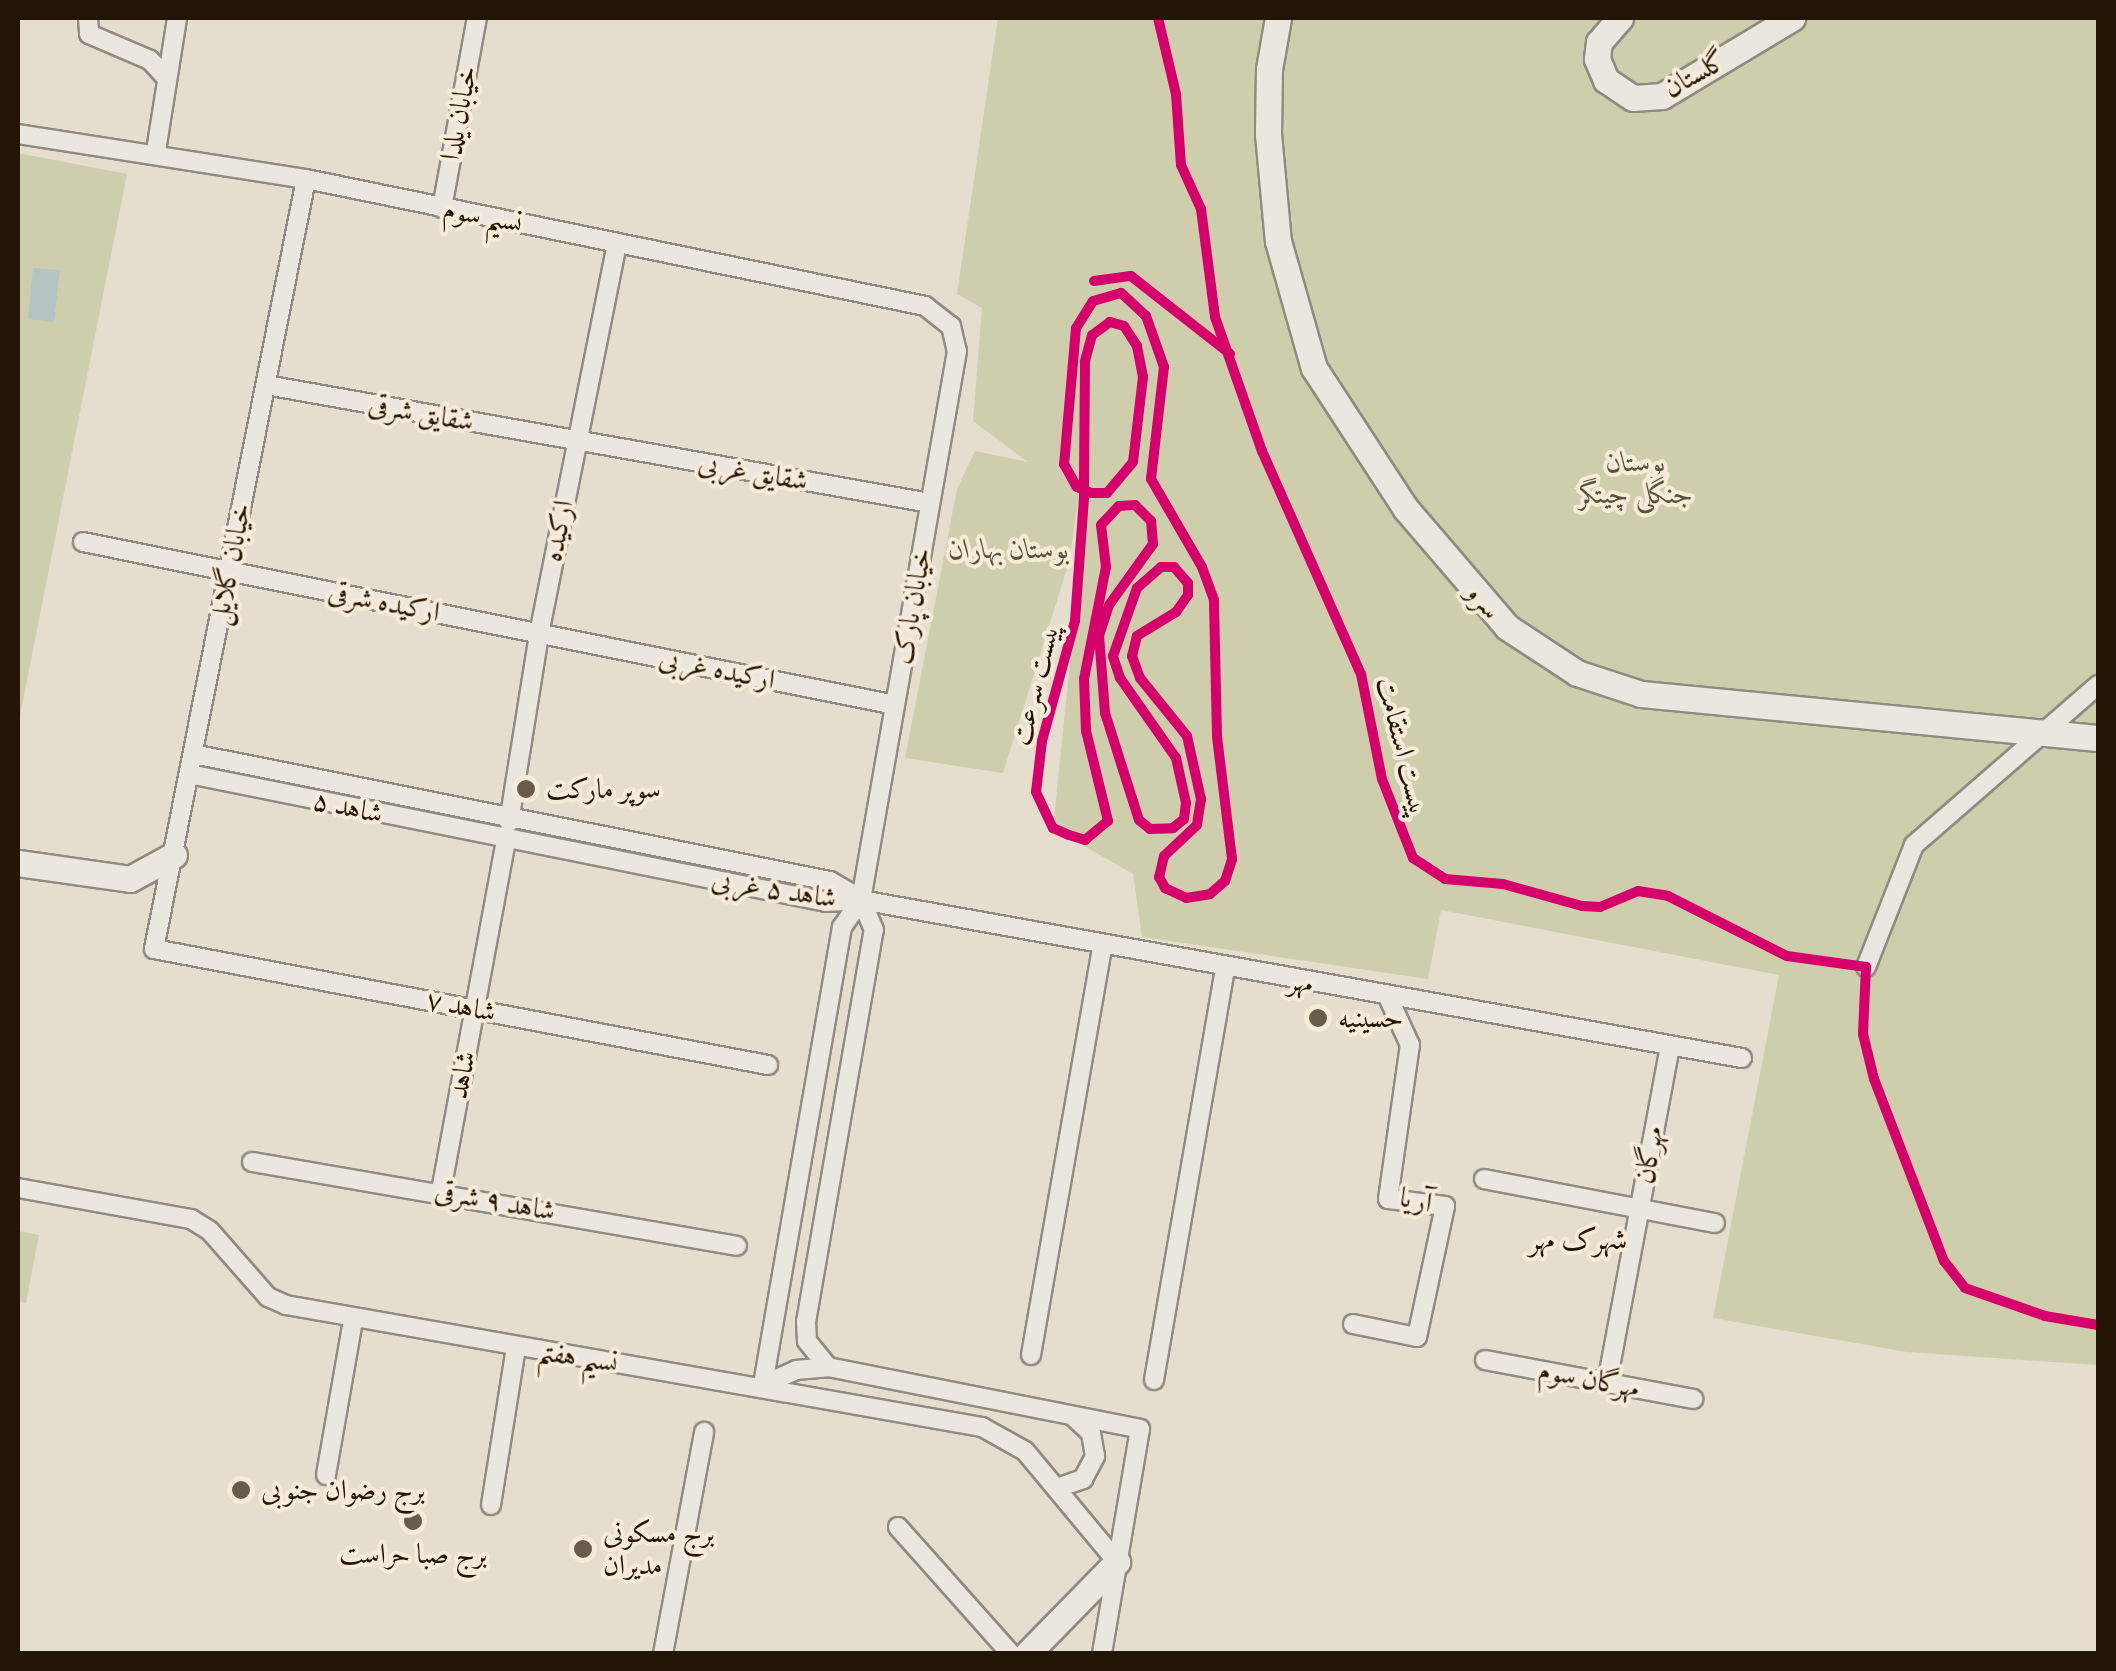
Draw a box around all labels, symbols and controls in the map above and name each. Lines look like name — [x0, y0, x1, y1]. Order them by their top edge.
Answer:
street label: گلستان — [1658, 43, 1732, 105]
street label: خیابان یلدا — [433, 63, 485, 163]
street label: نسیم سوم — [441, 192, 525, 240]
street label: شقایق شرقی — [366, 387, 476, 439]
park label: بوستان جنگلی چیتگر — [1578, 445, 1694, 511]
street label: شقایق غربی — [695, 446, 811, 498]
street label: ارکیده — [536, 497, 580, 565]
street label: خیابان گلایل — [202, 500, 258, 628]
park label: بوستان بهاران — [949, 532, 1069, 566]
street label: خیابان پارک — [885, 545, 939, 667]
street label: ارکیده شرقی — [325, 575, 443, 629]
street label: سرو — [1459, 576, 1509, 626]
street label: پیست سرعت — [1004, 619, 1066, 749]
street label: ارکیده غربی — [656, 641, 778, 697]
street label: پیست استقامت — [1369, 673, 1437, 821]
place label: سوپر مارکت — [546, 772, 661, 806]
marker: سوپر مارکت — [515, 778, 537, 800]
street label: شاهد ۵ — [310, 783, 386, 831]
street label: شاهد ۵ غربی — [709, 863, 839, 915]
street label: مهر — [1286, 963, 1316, 1001]
street label: شاهد ۷ — [423, 983, 499, 1029]
place label: حسینیه — [1338, 1001, 1403, 1035]
marker: حسینیه — [1307, 1007, 1329, 1029]
street label: شاهد — [441, 1048, 483, 1102]
street label: مهرگان — [1627, 1124, 1671, 1186]
street label: شاهد ۹ شرقی — [432, 1174, 558, 1228]
street label: آریا — [1397, 1180, 1435, 1220]
district label: شهرک مهر — [1529, 1221, 1627, 1257]
street label: نسیم هفتم — [536, 1334, 620, 1380]
street label: مهرگان سوم — [1536, 1353, 1642, 1405]
place label: برج رضوان جنوبی — [261, 1473, 425, 1507]
marker: برج رضوان جنوبی — [230, 1479, 252, 1501]
marker: برج صبا حراست — [402, 1510, 424, 1532]
place label: برج مسکونی مدیران — [603, 1516, 714, 1582]
place label: برج صبا حراست — [339, 1537, 487, 1571]
marker: برج مسکونی مدیران — [572, 1538, 594, 1560]

